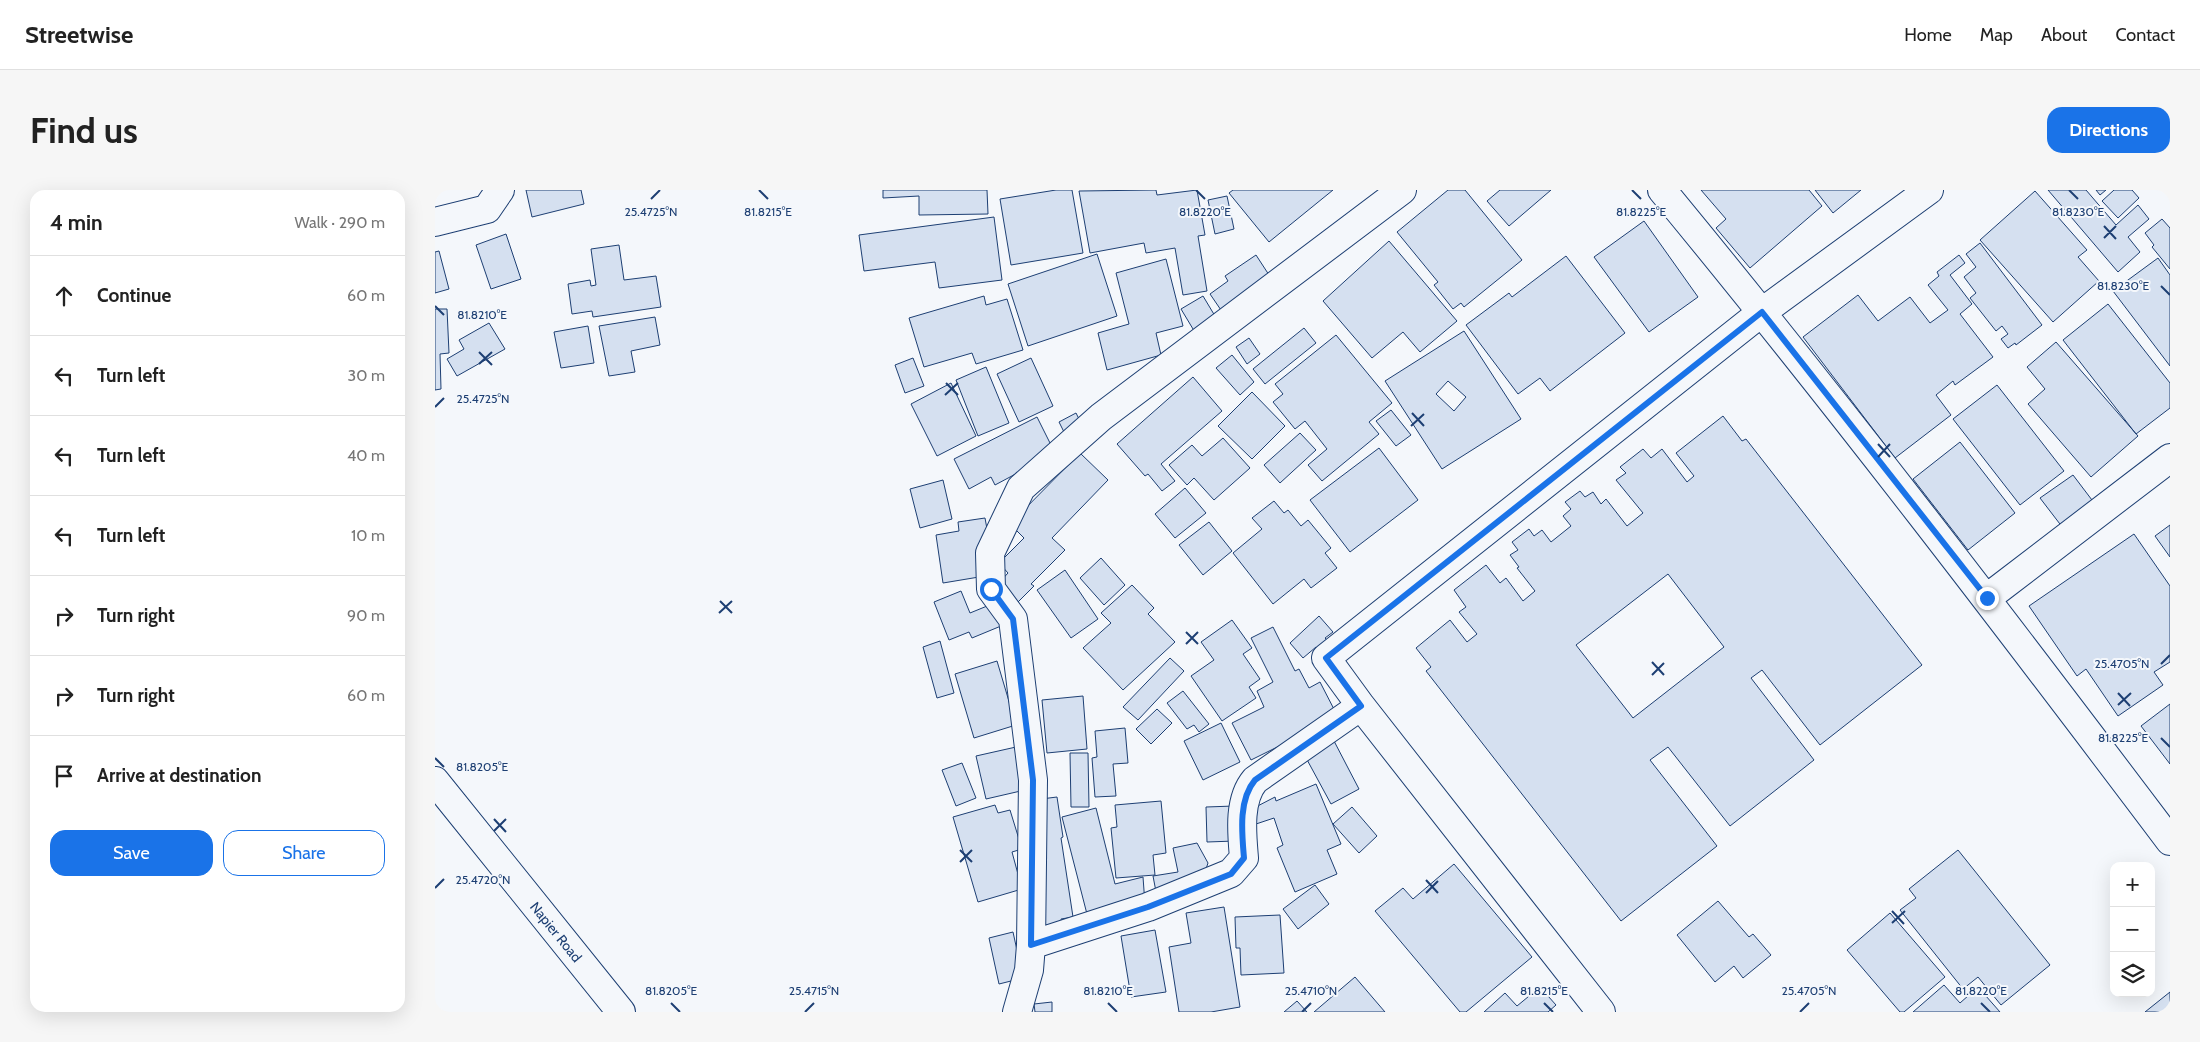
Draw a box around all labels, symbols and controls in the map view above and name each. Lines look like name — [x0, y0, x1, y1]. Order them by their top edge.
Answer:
text: Streetwise — [25, 20, 133, 49]
text: Home — [1904, 24, 1952, 46]
text: Map — [1980, 24, 2013, 46]
text: About — [2041, 24, 2087, 46]
text: Contact — [2115, 24, 2175, 46]
button: Directions — [2047, 107, 2170, 153]
text: Find us — [30, 109, 138, 152]
text: 25.4725°N — [625, 204, 677, 219]
text: 81.8215°E — [744, 204, 792, 219]
text: 81.8220°E — [1179, 204, 1231, 219]
text: 81.8225°E — [1616, 204, 1666, 219]
text: 81.8230°E — [2052, 204, 2104, 219]
text: 4 min — [50, 210, 103, 235]
text: Walk · 290 m — [295, 213, 385, 232]
text: 81.8230°E — [2097, 278, 2149, 293]
icon: ahead — [50, 282, 78, 310]
text: Continue — [97, 284, 171, 307]
text: 60 m — [347, 286, 385, 305]
text: 81.8210°E — [457, 307, 507, 322]
icon: left — [50, 362, 78, 390]
text: Turn left — [97, 364, 165, 387]
text: 30 m — [348, 366, 385, 385]
text: 25.4725°N — [457, 391, 509, 406]
icon: left — [50, 442, 78, 470]
text: Turn left — [97, 444, 165, 467]
text: 40 m — [347, 446, 385, 465]
icon: left — [50, 522, 78, 550]
text: Turn left — [97, 524, 165, 547]
text: 10 m — [351, 526, 385, 545]
route start — [980, 578, 1003, 601]
route end — [1976, 587, 1999, 610]
icon: right — [50, 602, 78, 630]
text: Turn right — [97, 604, 175, 627]
text: 90 m — [347, 606, 385, 625]
text: 25.4705°N — [2095, 656, 2149, 671]
icon: right — [50, 682, 78, 710]
text: Turn right — [97, 684, 175, 707]
text: 60 m — [347, 686, 385, 705]
text: 81.8225°E — [2098, 730, 2148, 745]
text: 81.8205°E — [456, 759, 508, 774]
icon: arrive — [50, 762, 78, 790]
text: Arrive at destination — [97, 764, 261, 787]
button: Save — [50, 830, 213, 876]
button: Share — [223, 830, 385, 876]
map controls — [2110, 862, 2155, 997]
button: + — [2110, 862, 2155, 907]
text: 25.4720°N — [456, 872, 510, 887]
street label: Napier Road — [526, 898, 586, 966]
button: − — [2110, 907, 2155, 952]
button: layers — [2110, 952, 2155, 997]
text: 81.8205°E — [645, 983, 697, 998]
text: 25.4715°N — [789, 983, 839, 998]
text: 81.8210°E — [1083, 983, 1133, 998]
text: 25.4710°N — [1285, 983, 1337, 998]
text: 81.8215°E — [1520, 983, 1568, 998]
text: 25.4705°N — [1782, 983, 1836, 998]
text: 81.8220°E — [1955, 983, 2007, 998]

